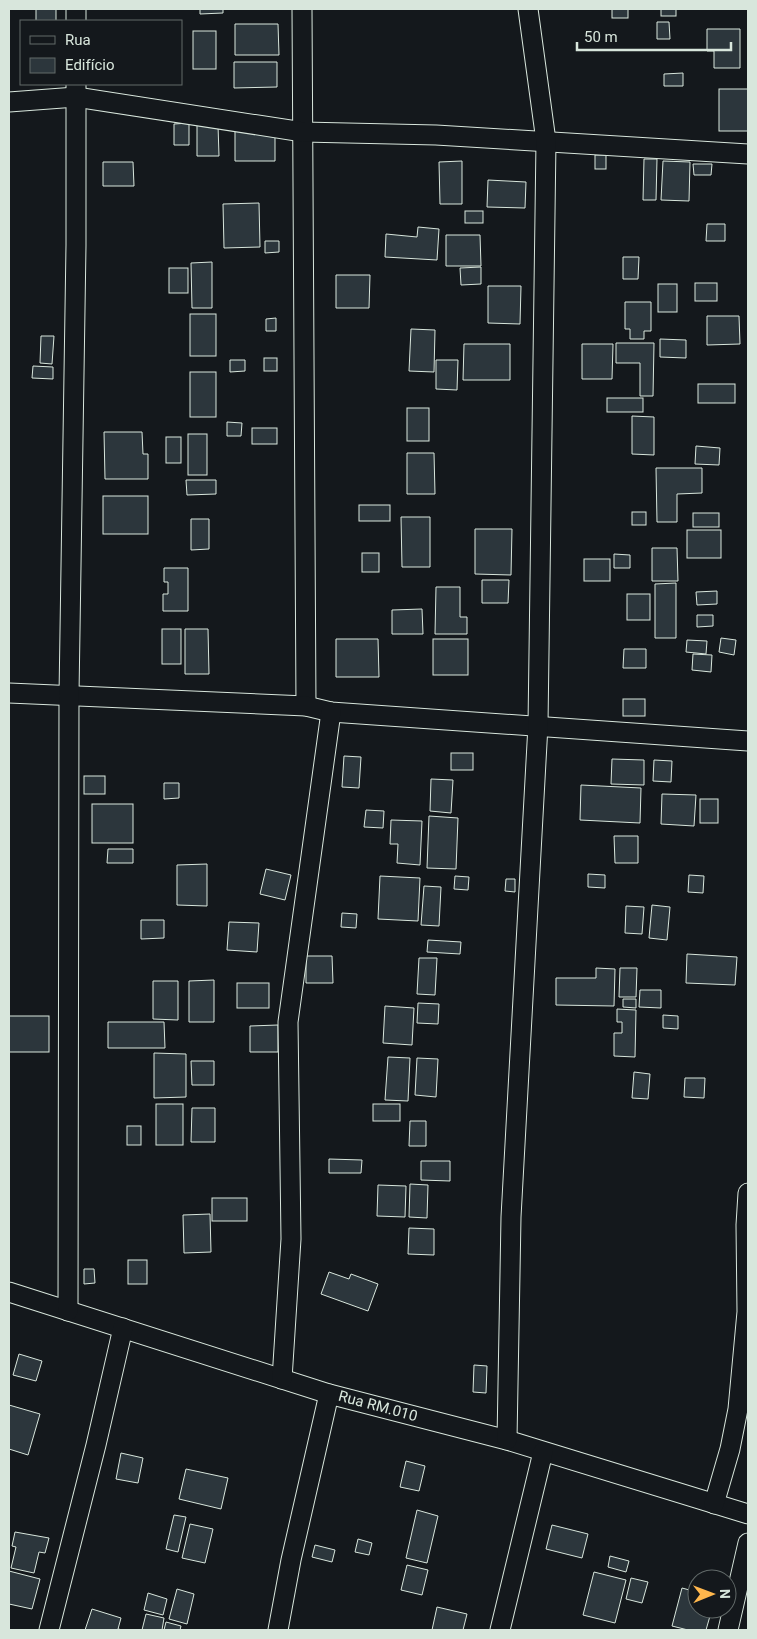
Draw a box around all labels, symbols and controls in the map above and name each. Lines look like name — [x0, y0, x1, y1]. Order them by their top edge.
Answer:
legend — [20, 20, 182, 85]
scale bar — [577, 20, 731, 52]
text: 50 m — [584, 28, 618, 46]
text: Rua — [65, 31, 91, 49]
text: Edifício — [65, 56, 114, 74]
street label: Rua RM.010 — [337, 1387, 419, 1425]
north arrow — [687, 1569, 737, 1619]
text: N — [717, 1589, 733, 1599]

